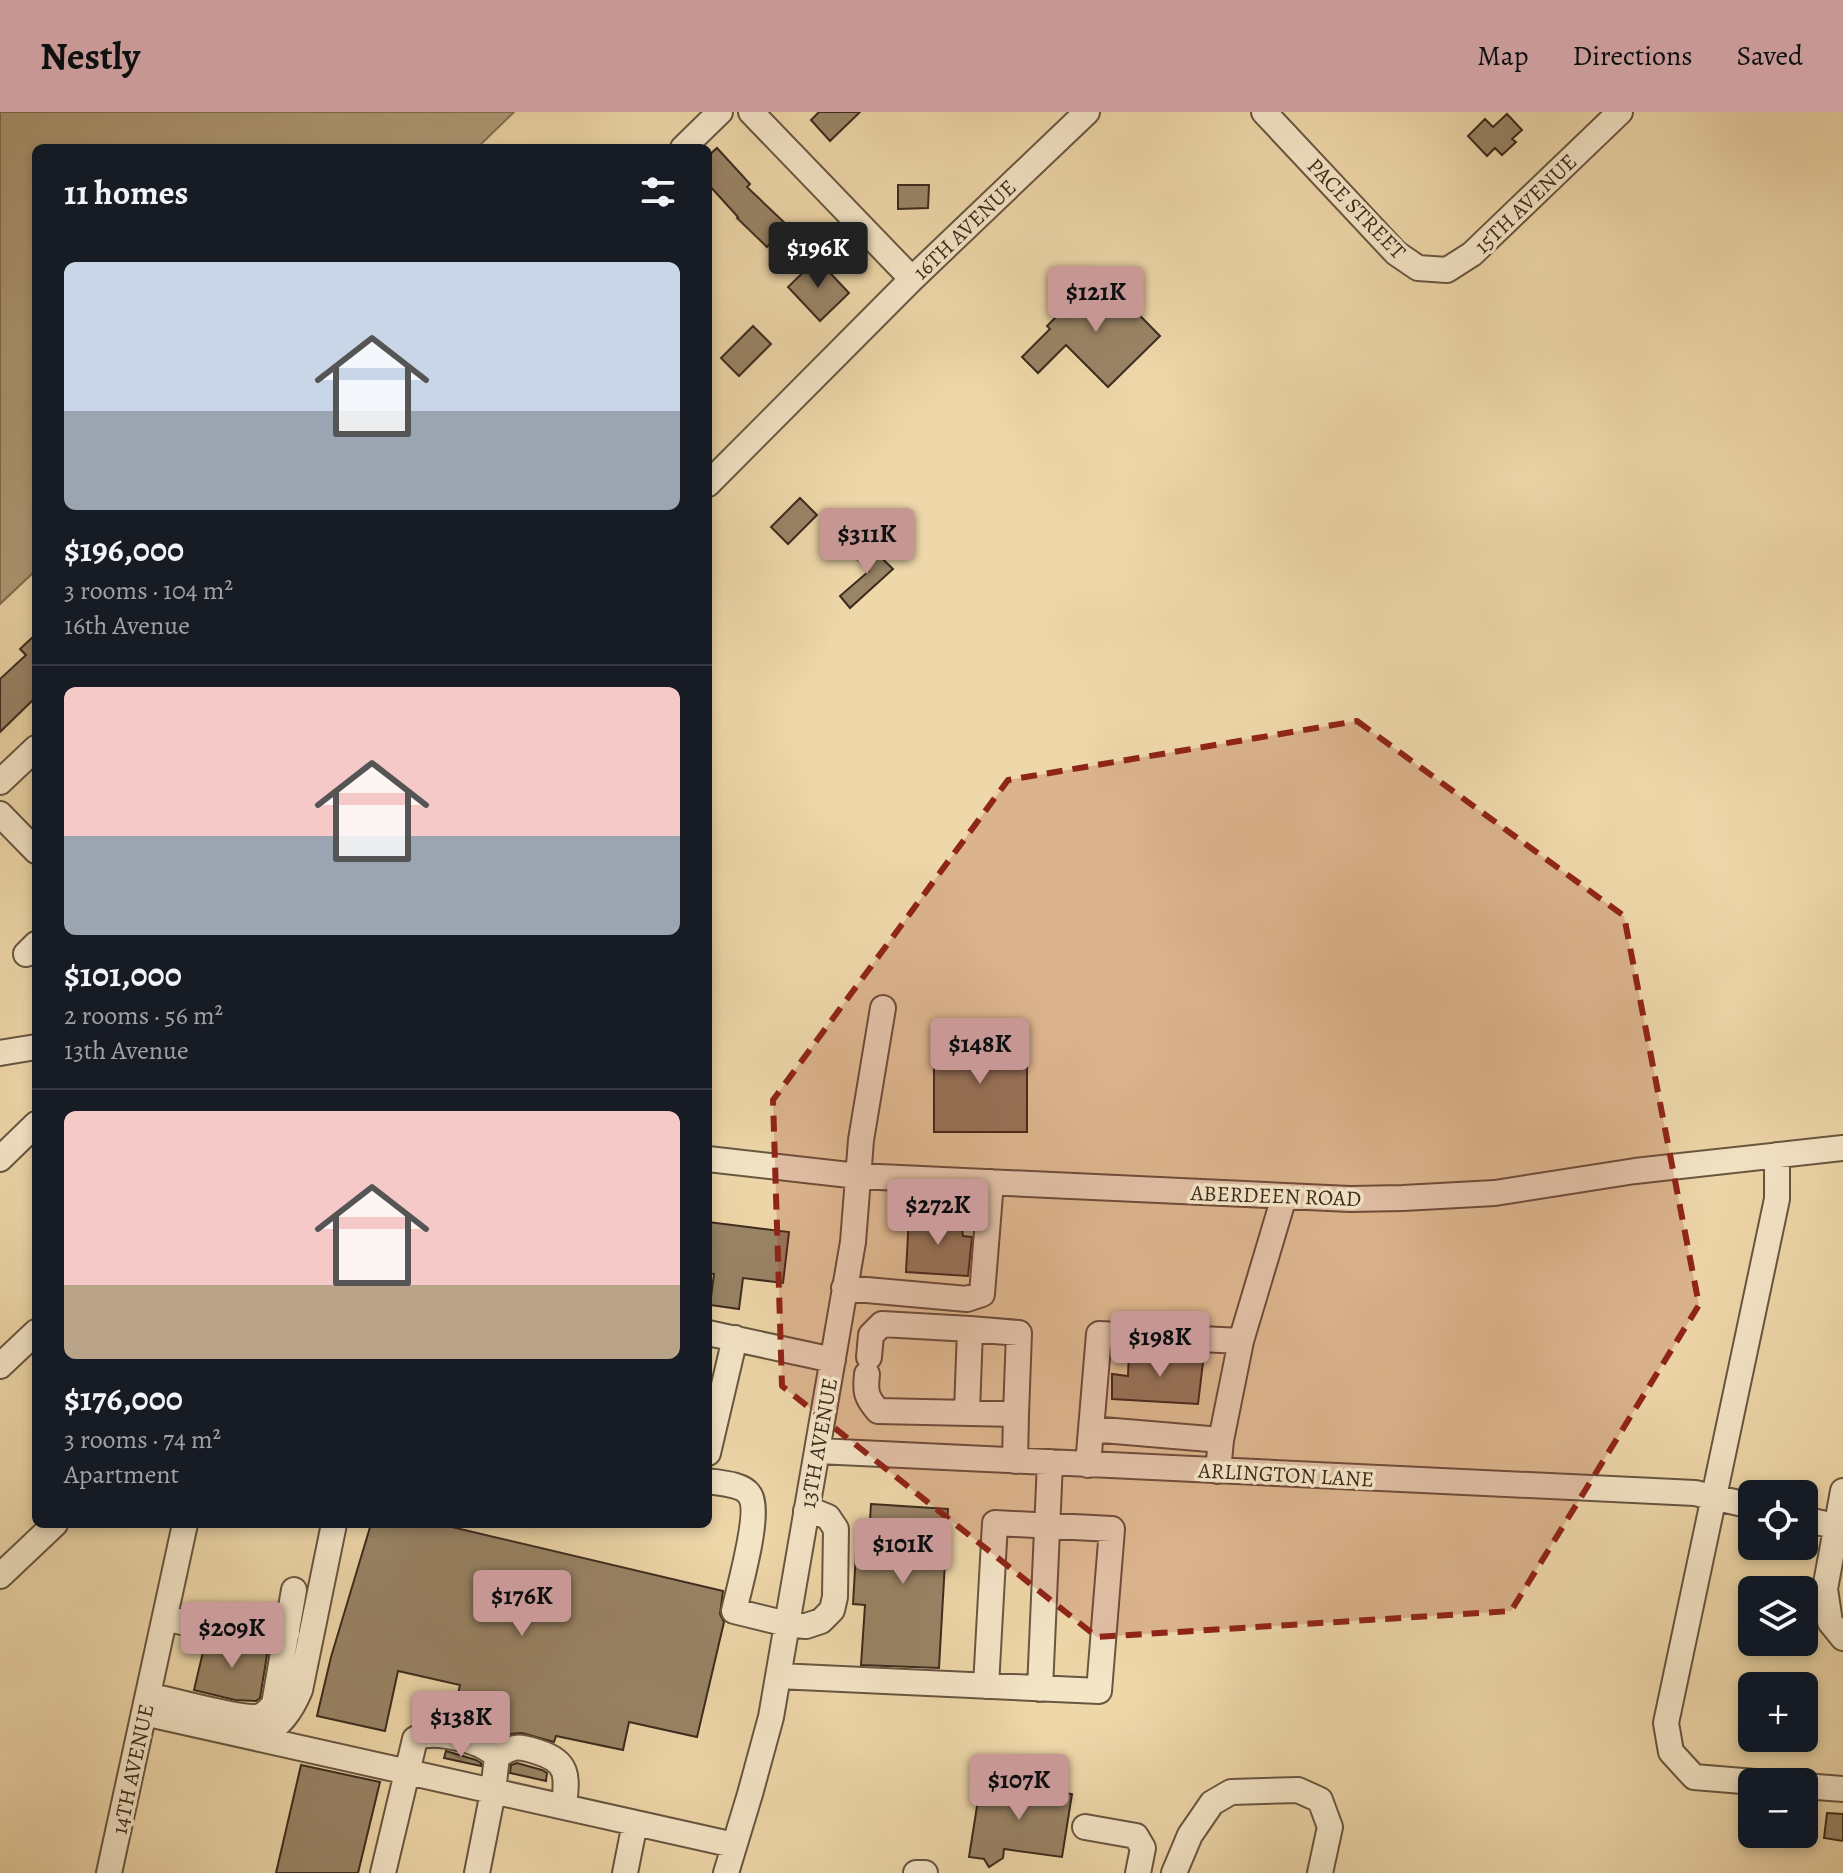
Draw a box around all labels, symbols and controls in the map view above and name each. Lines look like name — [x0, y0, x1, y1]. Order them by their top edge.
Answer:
text: Nestly — [40, 30, 140, 82]
text: Map — [1477, 37, 1528, 75]
text: Directions — [1572, 37, 1693, 75]
text: Saved — [1737, 37, 1803, 75]
street label: 15TH AVENUE — [1468, 147, 1584, 260]
street label: PACE STREET — [1300, 151, 1412, 266]
text: 11 homes — [64, 169, 188, 216]
icon: filters — [636, 170, 680, 214]
street label: 16TH AVENUE — [907, 173, 1023, 287]
pin: $196K — [762, 222, 874, 290]
text: $196K — [787, 230, 849, 265]
pin: $121K — [1040, 266, 1152, 334]
text: $121K — [1066, 274, 1126, 309]
icon: home — [300, 314, 444, 458]
pin: $311K — [811, 508, 923, 576]
text: $311K — [838, 516, 897, 551]
text: $196,000 — [64, 526, 184, 573]
text: 3 rooms · 104 m² — [64, 573, 233, 608]
text: 16th Avenue — [64, 608, 190, 643]
icon: home — [300, 739, 444, 883]
text: $101,000 — [64, 951, 182, 998]
text: 2 rooms · 56 m² — [64, 998, 223, 1033]
pin: $148K — [924, 1018, 1036, 1086]
text: $148K — [948, 1026, 1012, 1061]
text: 13th Avenue — [64, 1033, 189, 1068]
icon: home — [300, 1163, 444, 1307]
street label: ABERDEEN ROAD — [1189, 1178, 1362, 1214]
pin: $272K — [882, 1179, 994, 1247]
text: $272K — [905, 1187, 971, 1222]
pin: $198K — [1104, 1311, 1216, 1379]
text: $198K — [1128, 1319, 1192, 1354]
text: $176,000 — [64, 1375, 183, 1422]
street label: 13TH AVENUE — [793, 1376, 845, 1511]
text: 3 rooms · 74 m² — [64, 1422, 221, 1457]
street label: ARLINGTON LANE — [1196, 1455, 1375, 1495]
text: Apartment — [64, 1457, 179, 1492]
map controls — [1738, 1480, 1818, 1848]
button: locate — [1738, 1480, 1818, 1560]
pin: $101K — [847, 1518, 959, 1586]
text: $101K — [873, 1526, 933, 1561]
pin: $176K — [466, 1570, 578, 1638]
button: layers — [1738, 1576, 1818, 1656]
text: $176K — [491, 1578, 553, 1613]
pin: $209K — [176, 1602, 288, 1670]
text: $209K — [199, 1610, 265, 1645]
button: + — [1738, 1672, 1818, 1752]
pin: $138K — [405, 1691, 517, 1759]
text: $138K — [430, 1699, 492, 1734]
street label: 14TH AVENUE — [105, 1701, 161, 1837]
pin: $107K — [963, 1754, 1075, 1822]
text: $107K — [988, 1762, 1050, 1797]
button: − — [1738, 1768, 1818, 1848]

